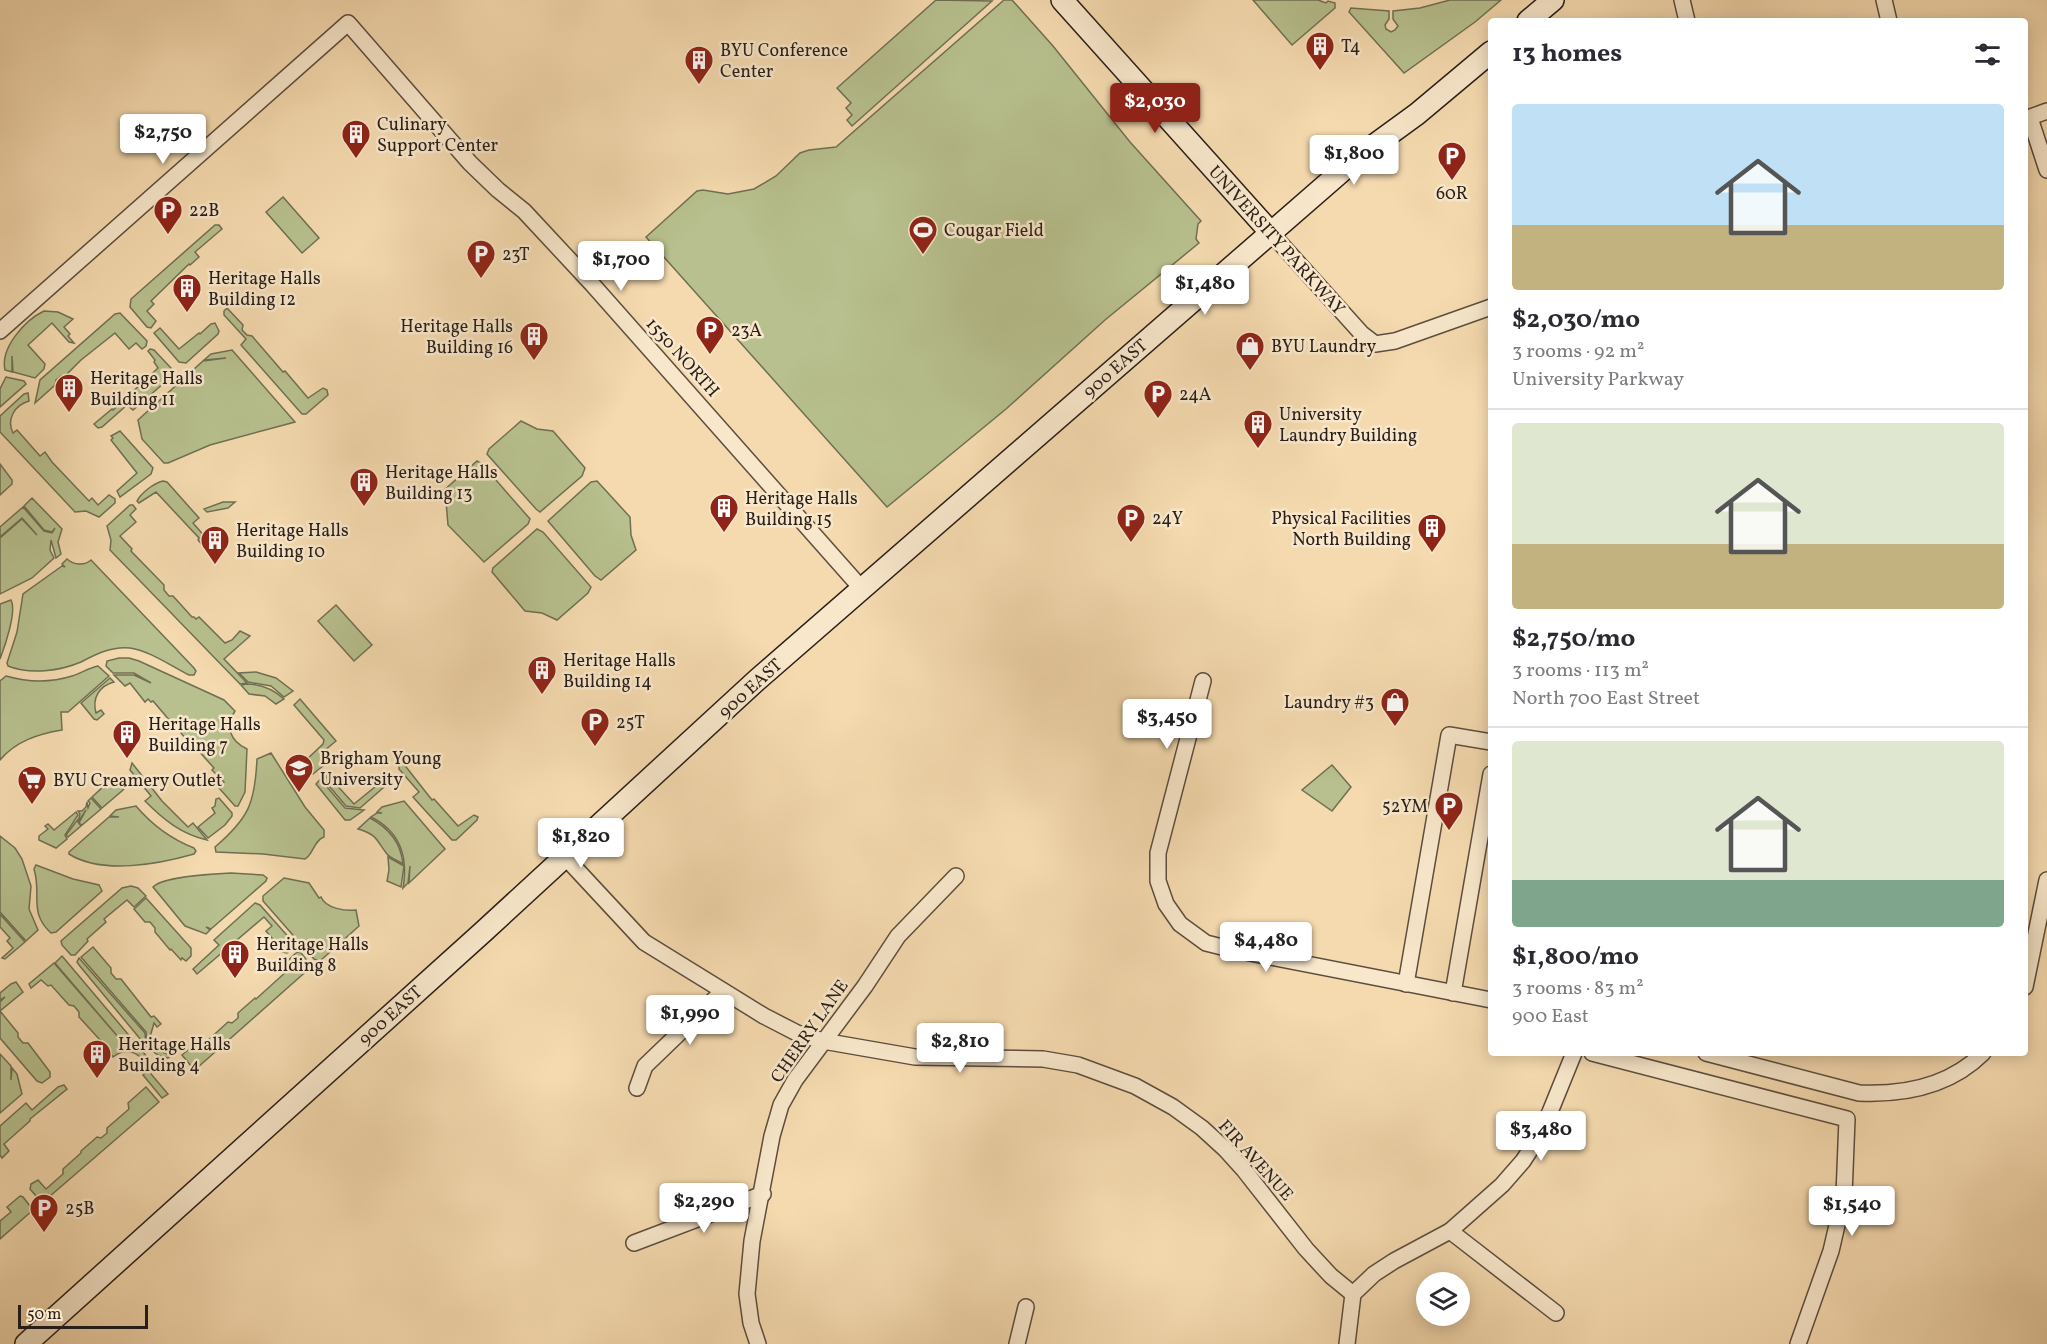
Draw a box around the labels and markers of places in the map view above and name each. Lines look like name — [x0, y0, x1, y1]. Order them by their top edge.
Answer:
building icon: T4 — [1304, 30, 1336, 72]
place label: T4 — [1341, 35, 1360, 60]
place label: BYU Conference Center — [720, 39, 848, 85]
building icon: BYU Conference Center — [683, 44, 715, 86]
pin: $2,030 — [1106, 83, 1204, 134]
place label: Culinary Support Center — [377, 113, 498, 159]
pin: $2,750 — [114, 114, 212, 165]
building icon: Culinary Support Center — [340, 118, 372, 160]
pin: $1,800 — [1305, 135, 1403, 186]
parking icon: 60R — [1436, 140, 1468, 182]
place label: 60R — [1436, 182, 1468, 207]
parking icon: 22B — [152, 194, 184, 236]
place label: 22B — [189, 199, 220, 224]
sports icon: Cougar Field — [907, 214, 939, 256]
place label: Cougar Field — [944, 219, 1044, 244]
parking icon: 23T — [465, 238, 497, 280]
pin: $1,700 — [572, 241, 670, 292]
place label: 23T — [502, 243, 530, 268]
pin: $1,480 — [1156, 265, 1254, 316]
place label: Heritage Halls Building 12 — [208, 267, 321, 313]
building icon: Heritage Halls Building 12 — [171, 272, 203, 314]
parking icon: 23A — [694, 314, 726, 356]
place label: Heritage Halls Building 16 — [400, 315, 513, 361]
place label: 23A — [731, 319, 762, 344]
building icon: Heritage Halls Building 16 — [518, 320, 550, 362]
shop icon: BYU Laundry — [1234, 330, 1266, 372]
place label: BYU Laundry — [1271, 335, 1376, 360]
place label: Heritage Halls Building 11 — [90, 367, 203, 413]
building icon: Heritage Halls Building 11 — [53, 372, 85, 414]
parking icon: 24A — [1142, 378, 1174, 420]
place label: 24A — [1179, 383, 1212, 408]
place label: University Laundry Building — [1279, 403, 1417, 449]
building icon: University Laundry Building — [1242, 408, 1274, 450]
place label: Heritage Halls Building 13 — [385, 461, 498, 507]
building icon: Heritage Halls Building 13 — [348, 466, 380, 508]
place label: Heritage Halls Building 15 — [745, 487, 858, 533]
building icon: Heritage Halls Building 15 — [708, 492, 740, 534]
parking icon: 24Y — [1115, 502, 1147, 544]
place label: 24Y — [1152, 507, 1183, 532]
place label: Physical Facilities North Building — [1271, 507, 1411, 553]
building icon: Physical Facilities North Building — [1416, 512, 1448, 554]
place label: Heritage Halls Building 10 — [236, 519, 349, 565]
building icon: Heritage Halls Building 10 — [199, 524, 231, 566]
place label: Heritage Halls Building 14 — [563, 649, 676, 695]
building icon: Heritage Halls Building 14 — [526, 654, 558, 696]
shop icon: Laundry #3 — [1379, 686, 1411, 728]
place label: Laundry #3 — [1284, 691, 1374, 716]
pin: $3,450 — [1118, 699, 1216, 750]
parking icon: 25T — [579, 706, 611, 748]
place label: 25T — [616, 711, 645, 736]
place label: Heritage Halls Building 7 — [148, 713, 261, 759]
building icon: Heritage Halls Building 7 — [111, 718, 143, 760]
place label: Brigham Young University — [320, 747, 441, 793]
school or university icon: Brigham Young University — [283, 752, 315, 794]
supermarket icon: BYU Creamery Outlet — [16, 764, 48, 806]
place label: BYU Creamery Outlet — [53, 769, 222, 794]
parking icon: 52YM — [1433, 790, 1465, 832]
place label: 52YM — [1382, 795, 1428, 820]
pin: $1,820 — [532, 818, 630, 869]
pin: $4,480 — [1217, 922, 1315, 973]
place label: Heritage Halls Building 8 — [256, 933, 369, 979]
building icon: Heritage Halls Building 8 — [219, 938, 251, 980]
pin: $1,990 — [641, 995, 739, 1046]
pin: $2,810 — [911, 1023, 1009, 1074]
place label: Heritage Halls Building 4 — [118, 1033, 231, 1079]
building icon: Heritage Halls Building 4 — [81, 1038, 113, 1080]
pin: $3,480 — [1492, 1111, 1590, 1162]
pin: $2,290 — [655, 1183, 753, 1234]
pin: $1,540 — [1803, 1186, 1901, 1237]
parking icon: 25B — [28, 1192, 60, 1234]
place label: 25B — [65, 1197, 95, 1222]

